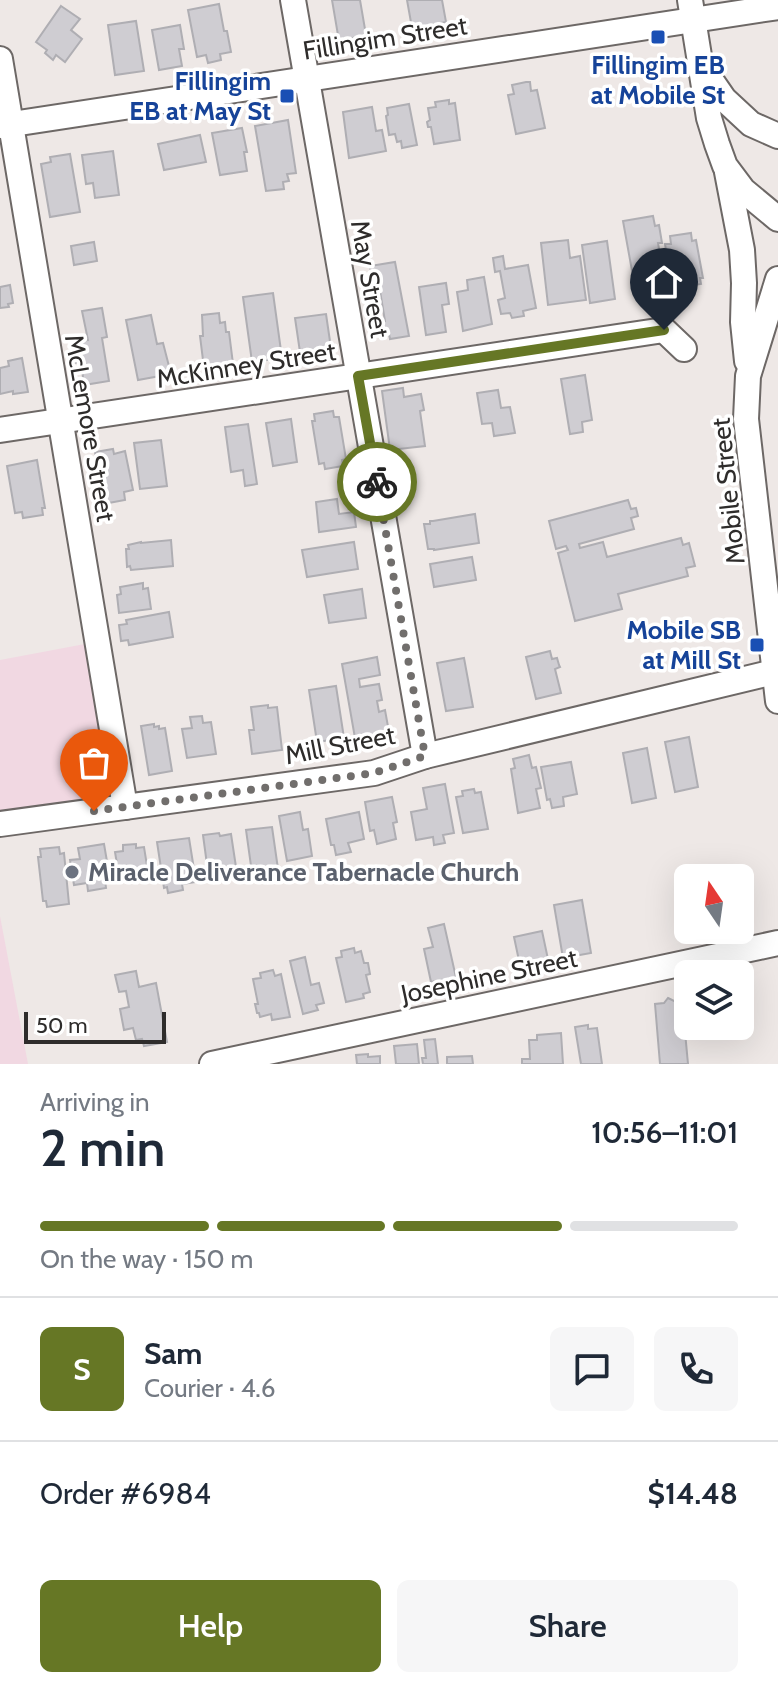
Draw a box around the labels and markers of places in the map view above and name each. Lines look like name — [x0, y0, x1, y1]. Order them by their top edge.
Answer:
marker: Fillingim EB at Mobile St — [649, 28, 667, 46]
place label: Fillingim EB at Mobile St — [591, 49, 725, 111]
place label: Fillingim EB at May St — [129, 65, 271, 127]
marker: Fillingim EB at May St — [278, 87, 296, 105]
pin — [630, 248, 698, 330]
place label: Mobile SB at Mill St — [626, 614, 741, 676]
marker: Mobile SB at Mill St — [748, 636, 766, 654]
pin — [60, 729, 128, 811]
place label: Miracle Deliverance Tabernacle Church — [88, 856, 519, 888]
marker: Miracle Deliverance Tabernacle Church — [63, 863, 81, 881]

